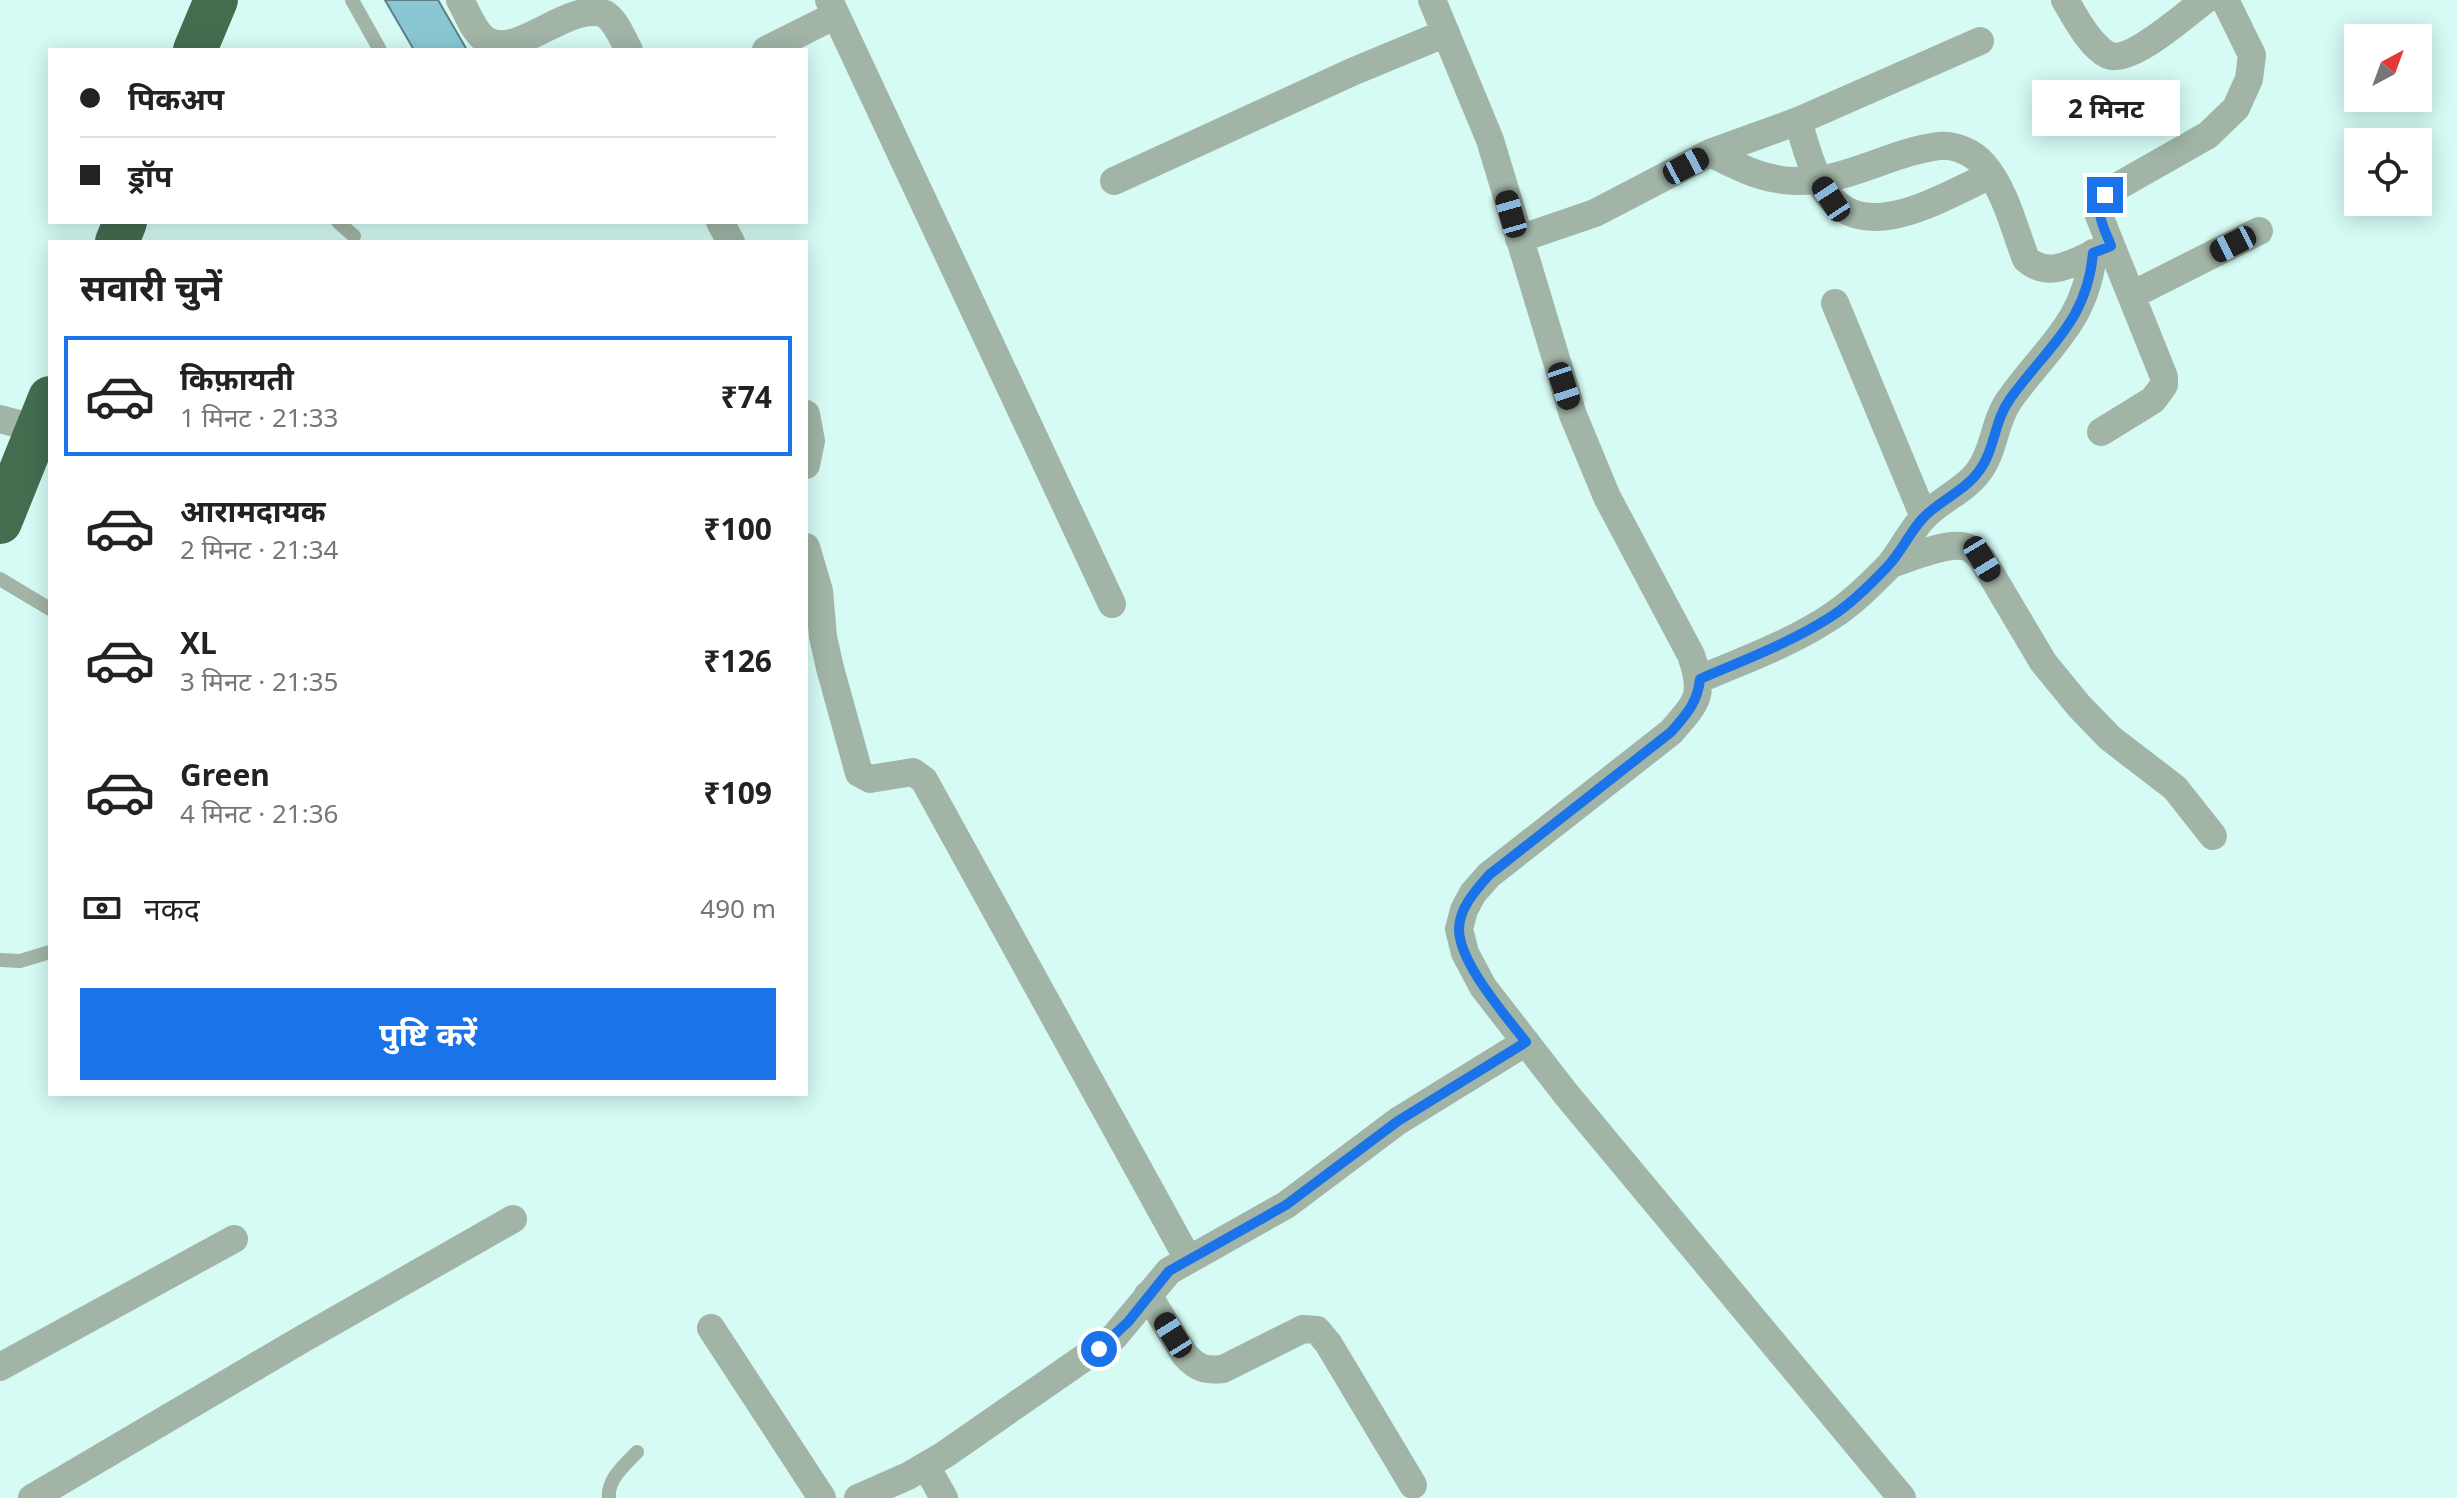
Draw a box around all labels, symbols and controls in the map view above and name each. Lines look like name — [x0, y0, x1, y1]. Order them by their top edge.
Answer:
north arrow — [2344, 24, 2432, 112]
map controls — [2344, 24, 2432, 216]
text: पिकअप — [128, 78, 224, 119]
callout: 2 मिनट — [2031, 79, 2179, 135]
text: 2 मिनट — [2068, 90, 2144, 126]
button: locate — [2344, 128, 2432, 216]
car — [1659, 144, 1713, 188]
text: ड्रॉप — [128, 155, 172, 196]
car — [1808, 172, 1854, 226]
route end — [2087, 177, 2123, 213]
car — [1493, 188, 1529, 240]
car — [2206, 222, 2260, 266]
text: सवारी चुनें — [80, 263, 222, 312]
text: किफ़ायती — [180, 358, 294, 399]
car — [1545, 359, 1583, 413]
icon: car — [84, 360, 156, 432]
text: ₹74 — [721, 376, 772, 417]
text: 1 मिनट · 21:33 — [180, 399, 338, 435]
text: आरामदायक — [180, 490, 326, 531]
icon: car — [84, 492, 156, 564]
text: ₹100 — [703, 508, 772, 549]
text: 2 मिनट · 21:34 — [180, 531, 338, 567]
car — [1959, 532, 2005, 586]
text: XL — [180, 622, 217, 663]
icon: car — [84, 624, 156, 696]
text: ₹126 — [703, 640, 772, 681]
text: 3 मिनट · 21:35 — [180, 663, 338, 699]
text: Green — [180, 754, 270, 795]
icon: car — [84, 756, 156, 828]
text: ₹109 — [703, 772, 772, 813]
text: 4 मिनट · 21:36 — [180, 795, 338, 831]
icon: cash — [80, 886, 124, 930]
text: नकद — [144, 888, 200, 929]
text: 490 m — [700, 890, 776, 926]
button: पुष्टि करें — [80, 988, 776, 1080]
car — [1150, 1308, 1196, 1362]
route start — [1081, 1331, 1117, 1367]

